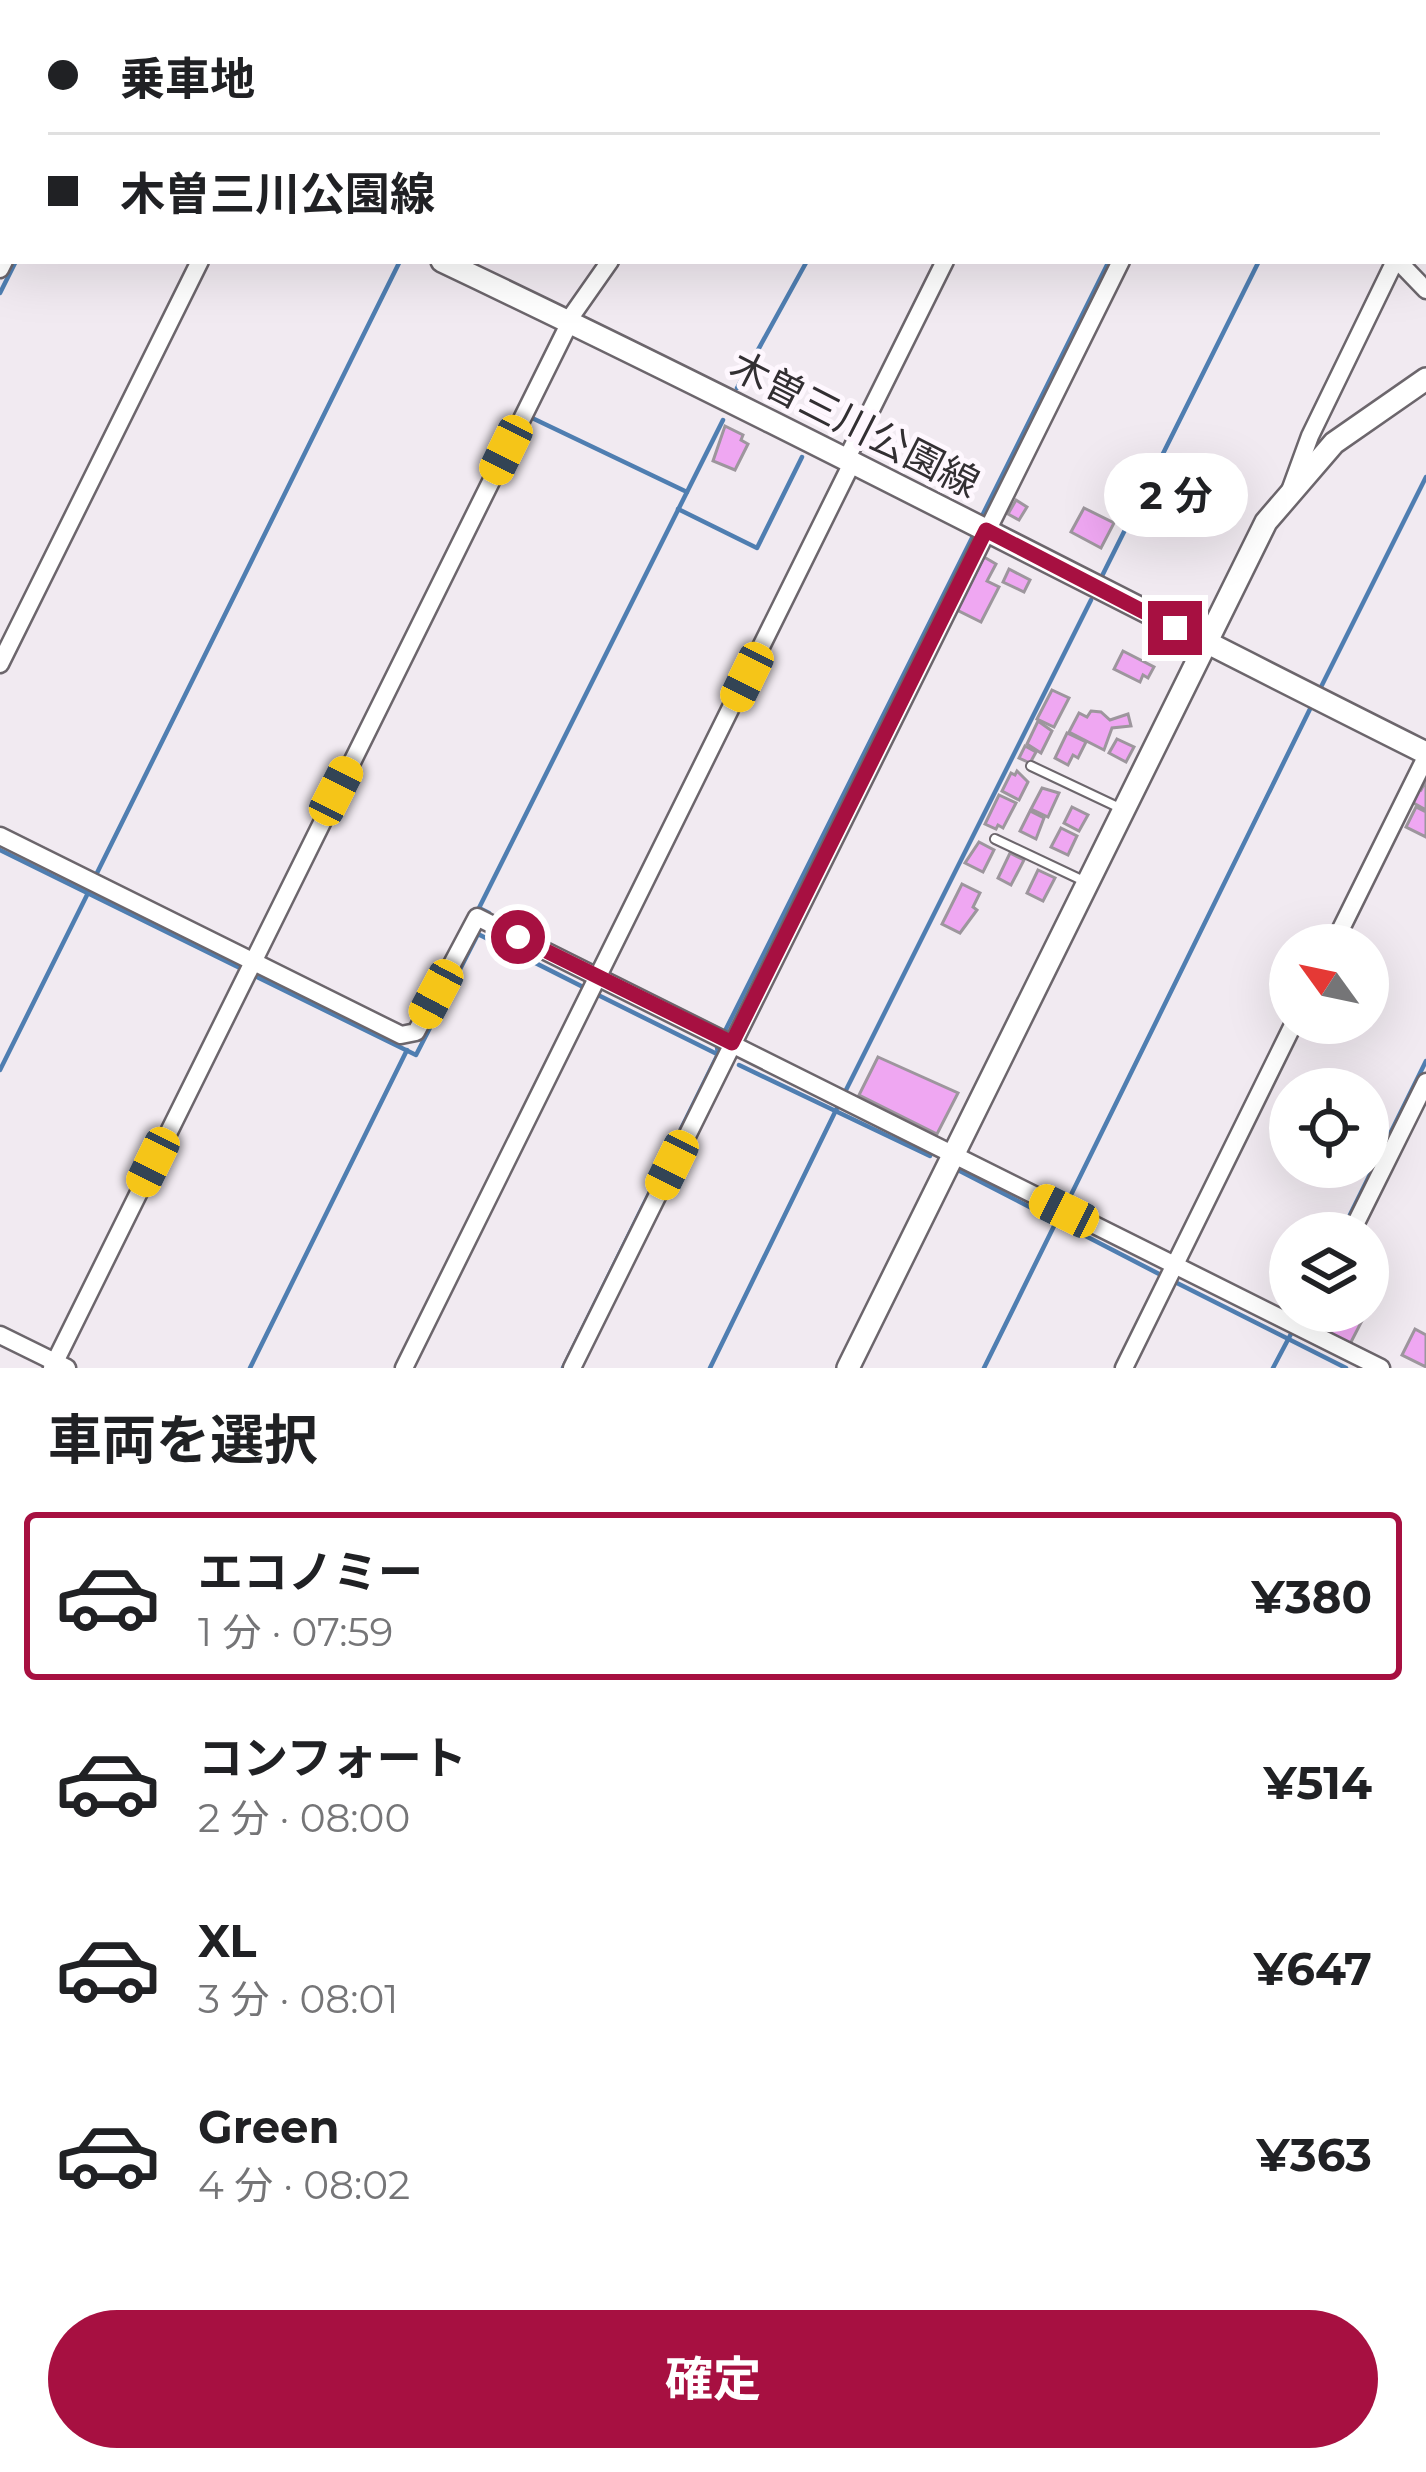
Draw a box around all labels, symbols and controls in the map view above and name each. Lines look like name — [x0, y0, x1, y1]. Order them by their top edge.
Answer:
text: 乗車地 — [120, 51, 255, 106]
text: 木曽三川公園線 — [120, 166, 435, 221]
street label: 木曽三川公園線 — [722, 341, 988, 507]
car — [474, 410, 538, 490]
callout: 2 分 — [1103, 454, 1247, 538]
text: 2 分 — [1139, 471, 1213, 519]
route end — [1148, 601, 1202, 655]
car — [715, 637, 779, 717]
car — [304, 751, 368, 831]
route start — [491, 910, 545, 964]
north arrow — [1269, 924, 1389, 1044]
map controls — [1269, 924, 1389, 1332]
car — [403, 954, 469, 1034]
button: locate — [1269, 1068, 1389, 1188]
car — [121, 1122, 185, 1202]
car — [640, 1125, 704, 1205]
car — [1024, 1179, 1104, 1243]
button: layers — [1269, 1212, 1389, 1332]
text: 車両を選択 — [48, 1407, 318, 1473]
icon: car — [54, 1542, 162, 1650]
text: エコノミー — [198, 1544, 423, 1599]
text: ¥380 — [1252, 1569, 1372, 1624]
text: 1 分 · 07:59 — [198, 1608, 393, 1656]
icon: car — [54, 1728, 162, 1836]
text: コンフォート — [198, 1730, 467, 1785]
text: ¥514 — [1263, 1755, 1372, 1810]
text: 2 分 · 08:00 — [198, 1794, 410, 1842]
text: XL — [198, 1913, 256, 1968]
icon: car — [54, 1914, 162, 2022]
text: ¥647 — [1254, 1941, 1372, 1996]
text: 3 分 · 08:01 — [198, 1975, 398, 2023]
text: Green — [198, 2099, 340, 2154]
icon: car — [54, 2100, 162, 2208]
text: ¥363 — [1256, 2127, 1372, 2182]
text: 4 分 · 08:02 — [198, 2161, 410, 2209]
button: 確定 — [48, 2310, 1378, 2448]

